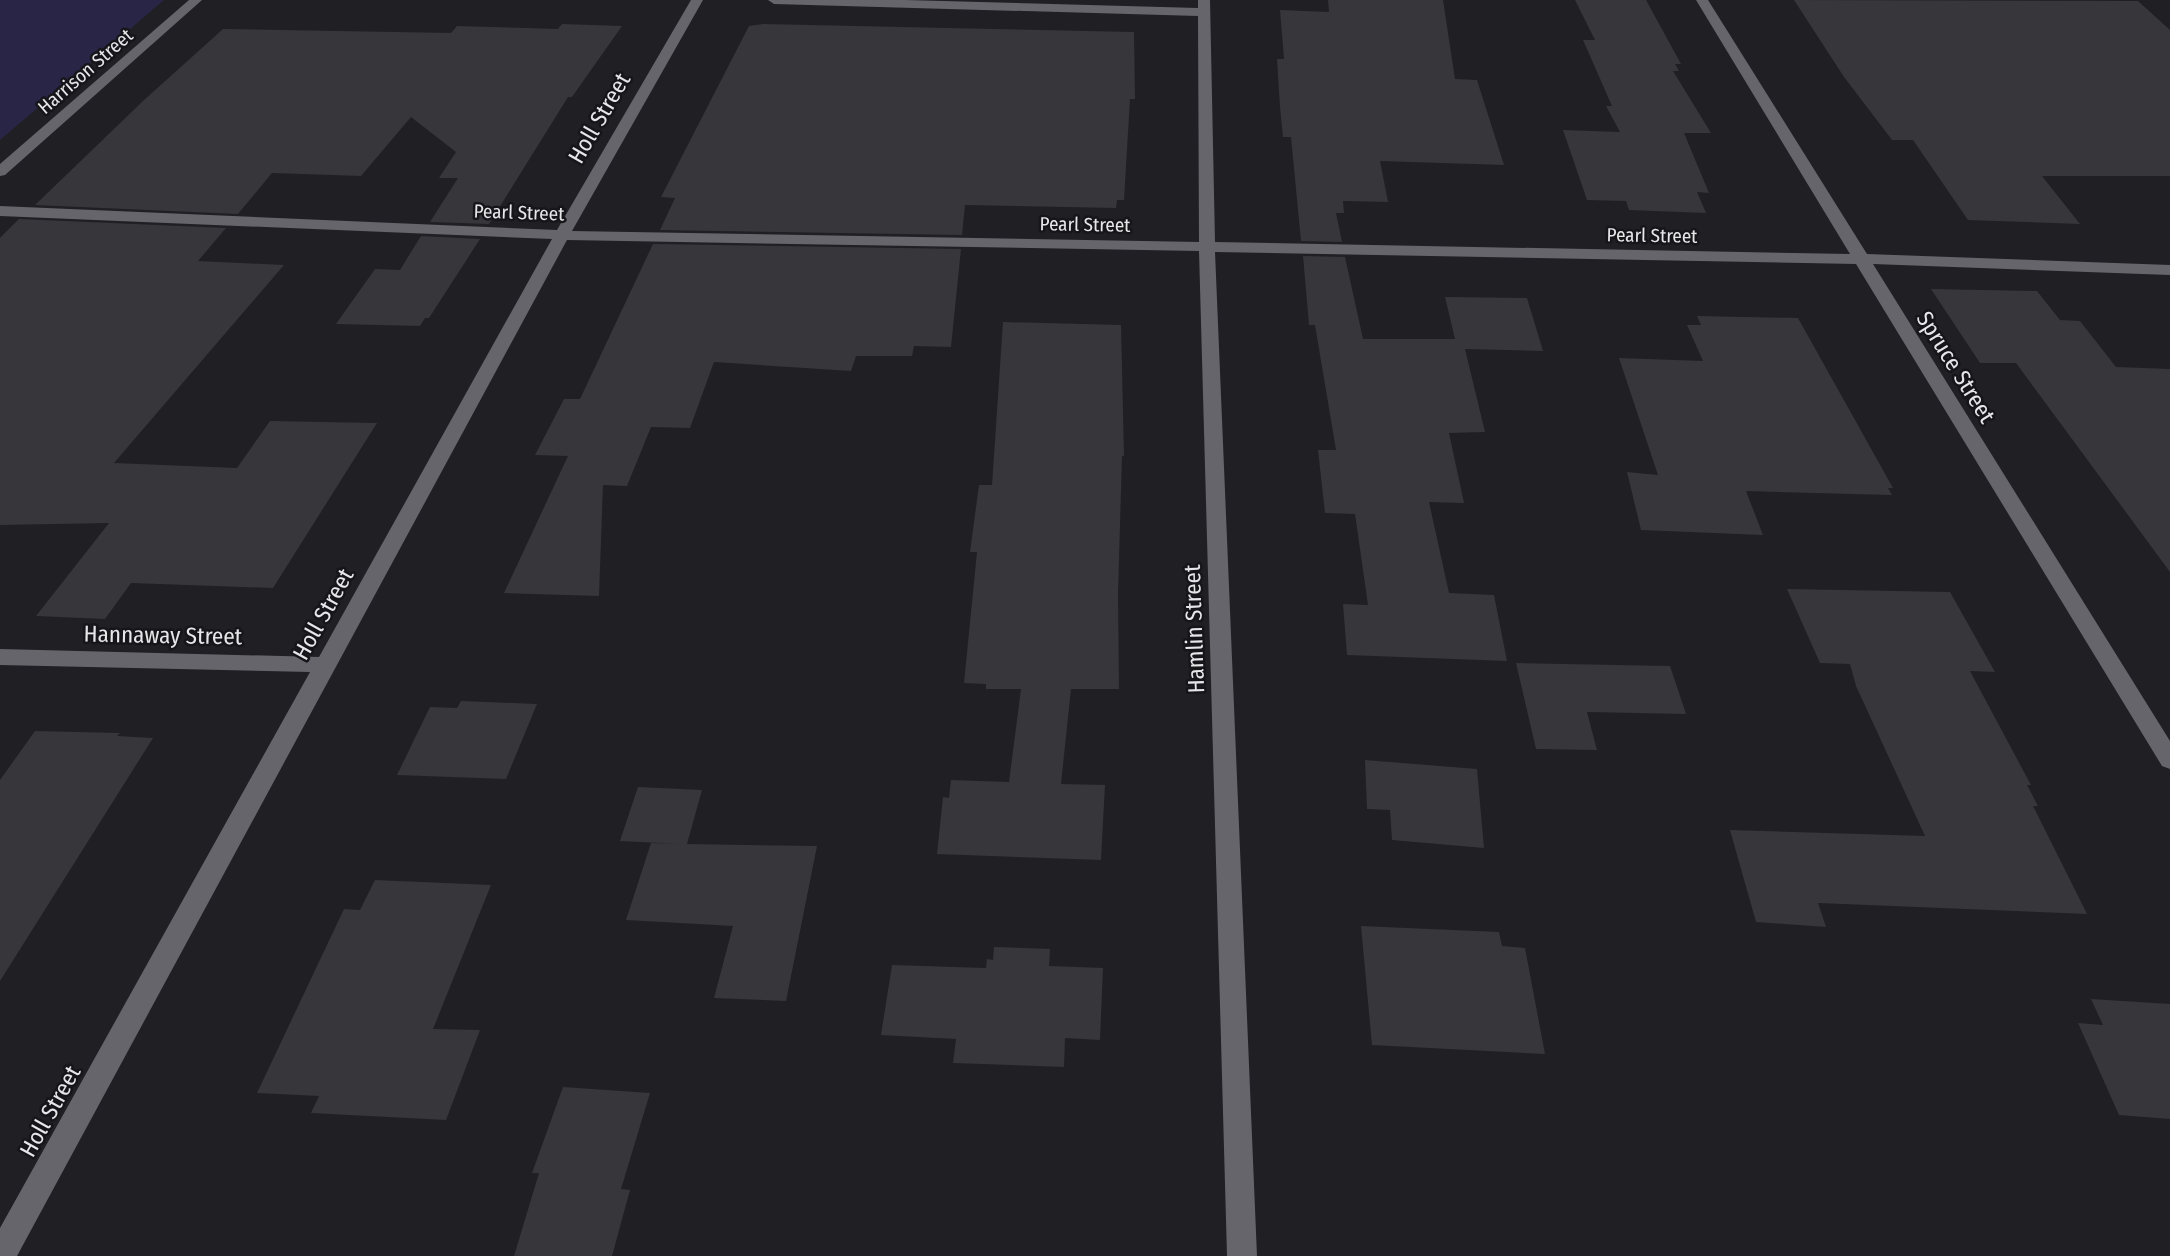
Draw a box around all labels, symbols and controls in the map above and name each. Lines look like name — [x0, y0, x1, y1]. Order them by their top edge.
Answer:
street label: Harrison Street — [33, 23, 138, 119]
street label: Holl Street — [562, 67, 636, 168]
street label: Pearl Street — [473, 199, 566, 226]
street label: Pearl Street — [1039, 212, 1131, 237]
street label: Pearl Street — [1606, 223, 1698, 248]
street label: Spruce Street — [1911, 306, 2002, 428]
street label: Holl Street — [286, 563, 360, 665]
street label: Hamlin Street — [1178, 564, 1210, 694]
street label: Hannaway Street — [84, 620, 243, 650]
street label: Holl Street — [13, 1060, 87, 1162]

